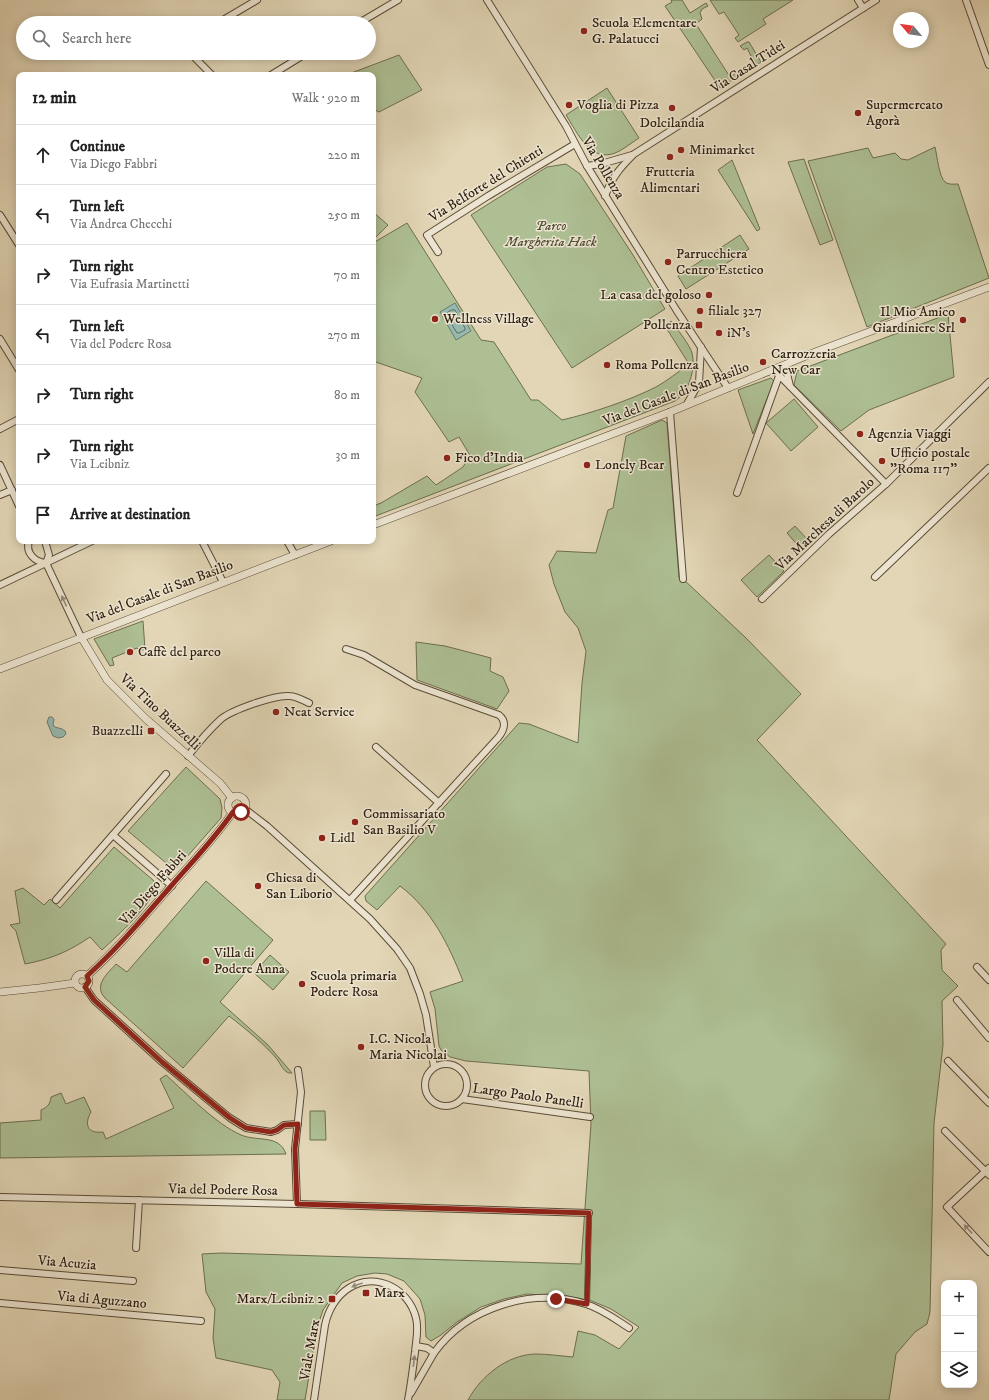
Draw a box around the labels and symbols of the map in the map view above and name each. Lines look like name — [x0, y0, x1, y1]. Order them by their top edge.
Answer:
north arrow — [893, 12, 929, 48]
place label: Scuola Elementare G. Palatucci — [592, 14, 697, 48]
marker: Scuola Elementare G. Palatucci — [579, 26, 589, 36]
street label: Via Casal Tidei — [707, 36, 789, 98]
place label: Voglia di Pizza — [576, 96, 659, 114]
place label: Supermercato Agorà — [866, 96, 943, 130]
marker: Voglia di Pizza — [564, 100, 574, 110]
marker: Dolcilandia — [667, 103, 677, 113]
marker: Supermercato Agorà — [853, 108, 863, 118]
place label: Dolcilandia — [640, 114, 705, 132]
street label: Via Pollenza — [577, 133, 629, 202]
street label: Via Belforte del Chienti — [425, 141, 547, 227]
place label: Minimarket — [689, 141, 756, 159]
marker: Minimarket — [676, 145, 686, 155]
marker: Frutteria Alimentari — [665, 152, 675, 162]
place label: Frutteria Alimentari — [640, 163, 700, 197]
park label: Parco Margherita Hack — [504, 217, 597, 251]
place label: Parrucchiera Centro Estetico — [676, 245, 764, 279]
marker: Parrucchiera Centro Estetico — [663, 257, 673, 267]
place label: La casa del goloso — [600, 286, 701, 304]
marker: La casa del goloso — [704, 290, 714, 300]
place label: filiale 327 — [708, 302, 762, 320]
place label: Il Mio Amico Giardiniere Srl — [873, 303, 956, 337]
marker: filiale 327 — [695, 306, 705, 316]
place label: Wellness Village — [442, 310, 534, 328]
marker: Wellness Village — [430, 314, 440, 324]
marker: Il Mio Amico Giardiniere Srl — [958, 315, 968, 325]
place label: Pollenza — [643, 316, 691, 334]
marker: Pollenza — [694, 320, 704, 330]
place label: iN's — [727, 324, 750, 342]
marker: iN's — [714, 328, 724, 338]
place label: Carrozzeria New Car — [771, 345, 836, 379]
place label: Roma Pollenza — [615, 356, 699, 374]
marker: Carrozzeria New Car — [758, 357, 768, 367]
street label: Via del Casale di San Basilio — [599, 358, 752, 431]
marker: Roma Pollenza — [602, 360, 612, 370]
place label: Agenzia Viaggi — [868, 425, 951, 443]
marker: Agenzia Viaggi — [855, 429, 865, 439]
place label: Ufficio postale "Roma 117" — [890, 444, 970, 478]
place label: Fico d'India — [455, 449, 523, 467]
marker: Fico d'India — [442, 453, 452, 463]
place label: Lonely Bear — [595, 456, 665, 474]
marker: Ufficio postale "Roma 117" — [877, 456, 887, 466]
marker: Lonely Bear — [582, 460, 592, 470]
street label: Via Marchesa di Barolo — [771, 473, 879, 575]
street label: Via del Casale di San Basilio — [83, 556, 236, 629]
one-way arrow — [61, 596, 67, 607]
place label: Caffè del parco — [138, 643, 221, 661]
marker: Caffè del parco — [125, 647, 135, 657]
street label: Via Tino Buazzelli — [116, 670, 204, 754]
place label: Neat Service — [284, 703, 355, 721]
marker: Neat Service — [271, 707, 281, 717]
place label: Buazzelli — [91, 723, 143, 739]
marker: Buazzelli — [146, 726, 156, 736]
route start — [232, 803, 250, 821]
place label: Commissariato San Basilio V — [363, 805, 445, 839]
marker: Commissariato San Basilio V — [350, 817, 360, 827]
place label: Lidl — [330, 829, 356, 847]
marker: Lidl — [317, 833, 327, 843]
street label: Via Diego Fabbri — [115, 846, 191, 930]
place label: Chiesa di San Liborio — [266, 869, 332, 903]
marker: Chiesa di San Liborio — [253, 881, 263, 891]
place label: Villa di Podere Anna — [213, 944, 285, 978]
marker: Villa di Podere Anna — [201, 956, 211, 966]
place label: Scuola primaria Podere Rosa — [310, 967, 397, 1001]
marker: Scuola primaria Podere Rosa — [297, 979, 307, 989]
place label: I.C. Nicola Maria Nicolai — [369, 1030, 447, 1064]
marker: I.C. Nicola Maria Nicolai — [356, 1042, 366, 1052]
street label: Largo Paolo Panelli — [471, 1079, 585, 1113]
street label: Via del Podere Rosa — [167, 1180, 278, 1200]
one-way arrow — [964, 1225, 973, 1234]
street label: Via Acuzia — [36, 1251, 97, 1275]
one-way arrow — [351, 1282, 363, 1288]
place label: Marx — [374, 1284, 405, 1302]
street label: Via di Aguzzano — [56, 1287, 148, 1313]
marker: Marx — [361, 1288, 371, 1298]
place label: Marx/Leibniz 2 — [236, 1290, 324, 1308]
route end — [547, 1290, 565, 1308]
marker: Marx/Leibniz 2 — [327, 1294, 337, 1304]
street label: Viale Marx — [296, 1318, 324, 1383]
one-way arrow — [410, 1355, 417, 1367]

